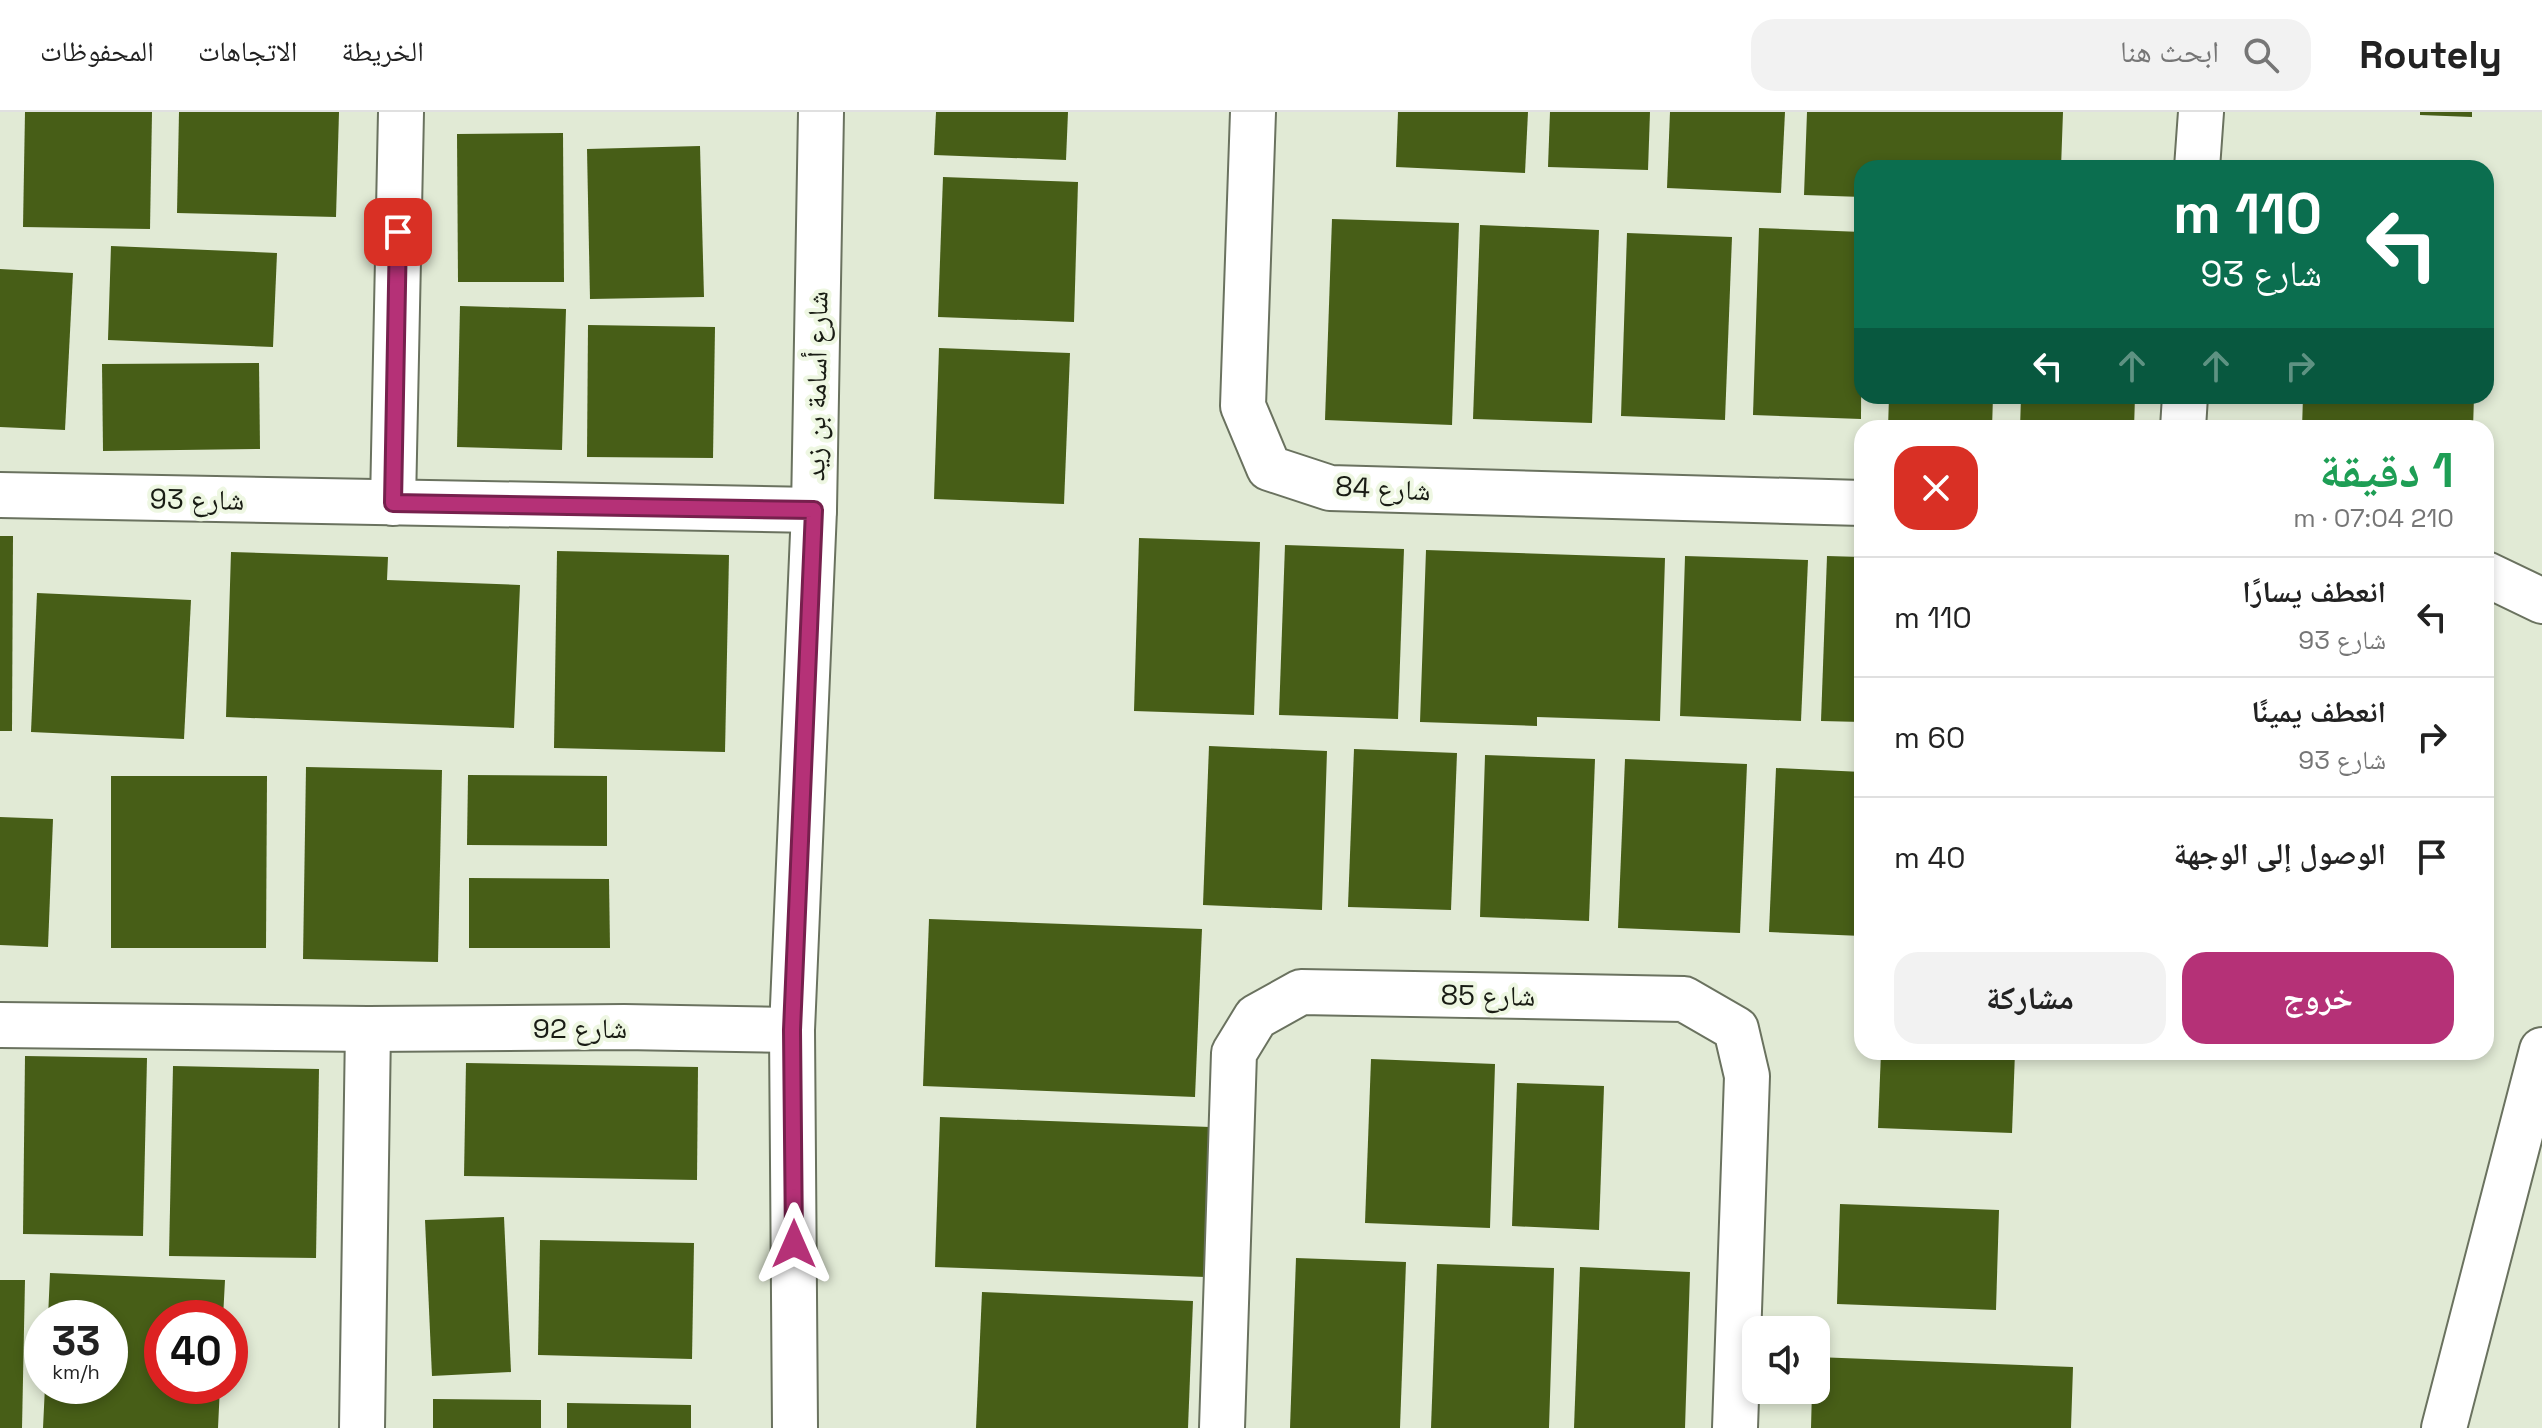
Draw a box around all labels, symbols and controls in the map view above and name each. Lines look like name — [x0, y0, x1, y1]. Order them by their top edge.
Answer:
search box — [1751, 19, 2311, 91]
text: Routely — [2359, 31, 2502, 79]
text: ابحث هنا — [2120, 32, 2219, 71]
text: المحفوظات — [40, 33, 154, 69]
text: الاتجاهات — [198, 33, 297, 69]
text: الخريطة — [341, 33, 424, 69]
icon: search — [2239, 33, 2283, 77]
text: 110 m — [2173, 178, 2322, 249]
icon: left — [2350, 192, 2454, 296]
pin — [364, 198, 432, 266]
icon: arrive — [376, 210, 420, 254]
text: شارع 93 — [2201, 251, 2322, 297]
street label: شارع أسامة بن زيد — [796, 291, 836, 481]
icon: left — [2026, 344, 2070, 388]
icon: ahead — [2110, 344, 2154, 388]
icon: ahead — [2194, 344, 2238, 388]
icon: right — [2278, 344, 2322, 388]
text: 1 دقيقة — [2319, 440, 2454, 501]
button: close — [1894, 446, 1978, 530]
street label: شارع 84 — [1334, 468, 1432, 508]
street label: شارع 93 — [149, 480, 245, 518]
text: 210 m · 07:04 — [2293, 501, 2454, 535]
text: انعطف يسارًا — [2242, 572, 2386, 611]
icon: left — [2410, 595, 2454, 639]
text: 110 m — [1894, 598, 1972, 637]
text: شارع 93 — [2298, 623, 2386, 657]
text: انعطف يمينًا — [2251, 692, 2386, 731]
icon: right — [2410, 715, 2454, 759]
text: 60 m — [1894, 718, 1965, 757]
text: شارع 93 — [2298, 743, 2386, 777]
text: الوصول إلى الوجهة — [2173, 834, 2386, 873]
icon: arrive — [2410, 835, 2454, 879]
text: 40 m — [1894, 838, 1966, 877]
button: مشاركة — [1894, 952, 2166, 1044]
button: خروج — [2182, 952, 2454, 1044]
street label: شارع 85 — [1440, 976, 1536, 1014]
street label: شارع 92 — [533, 1010, 627, 1046]
position arrow — [752, 1202, 836, 1286]
speed limit sign: 40 — [144, 1300, 248, 1404]
text: 33 — [52, 1316, 100, 1367]
map controls — [1742, 1316, 1830, 1404]
button: sound — [1742, 1316, 1830, 1404]
text: km/h — [52, 1359, 100, 1385]

